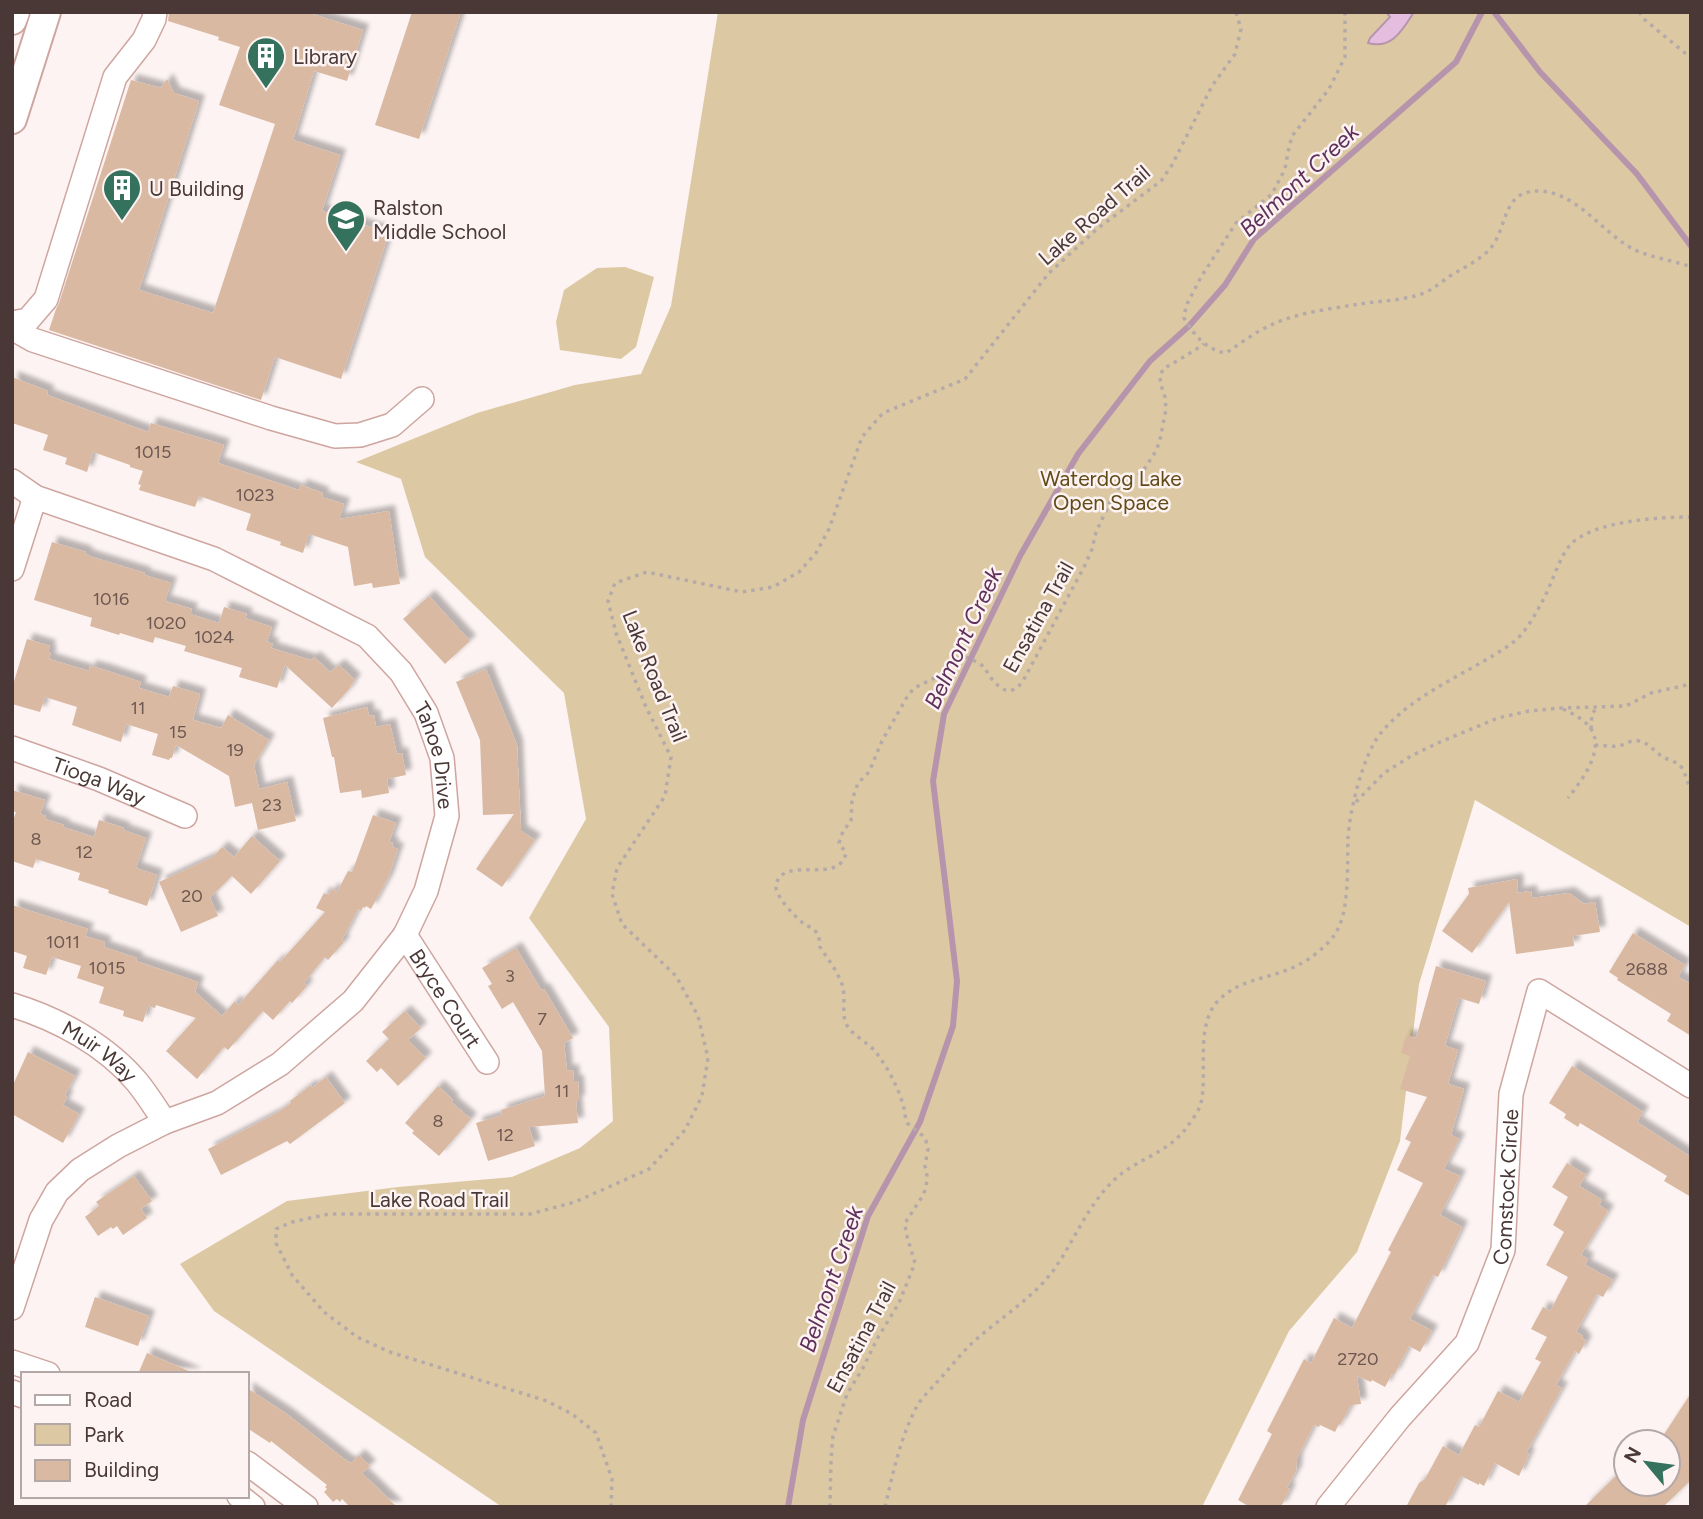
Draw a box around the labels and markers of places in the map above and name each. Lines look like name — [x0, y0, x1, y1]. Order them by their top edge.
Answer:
building icon: Library — [245, 35, 287, 90]
place label: Library — [293, 44, 357, 69]
building icon: U Building — [101, 167, 143, 222]
place label: U Building — [149, 176, 244, 201]
place label: Ralston Middle School — [373, 195, 506, 244]
school or university icon: Ralston Middle School — [325, 198, 367, 253]

